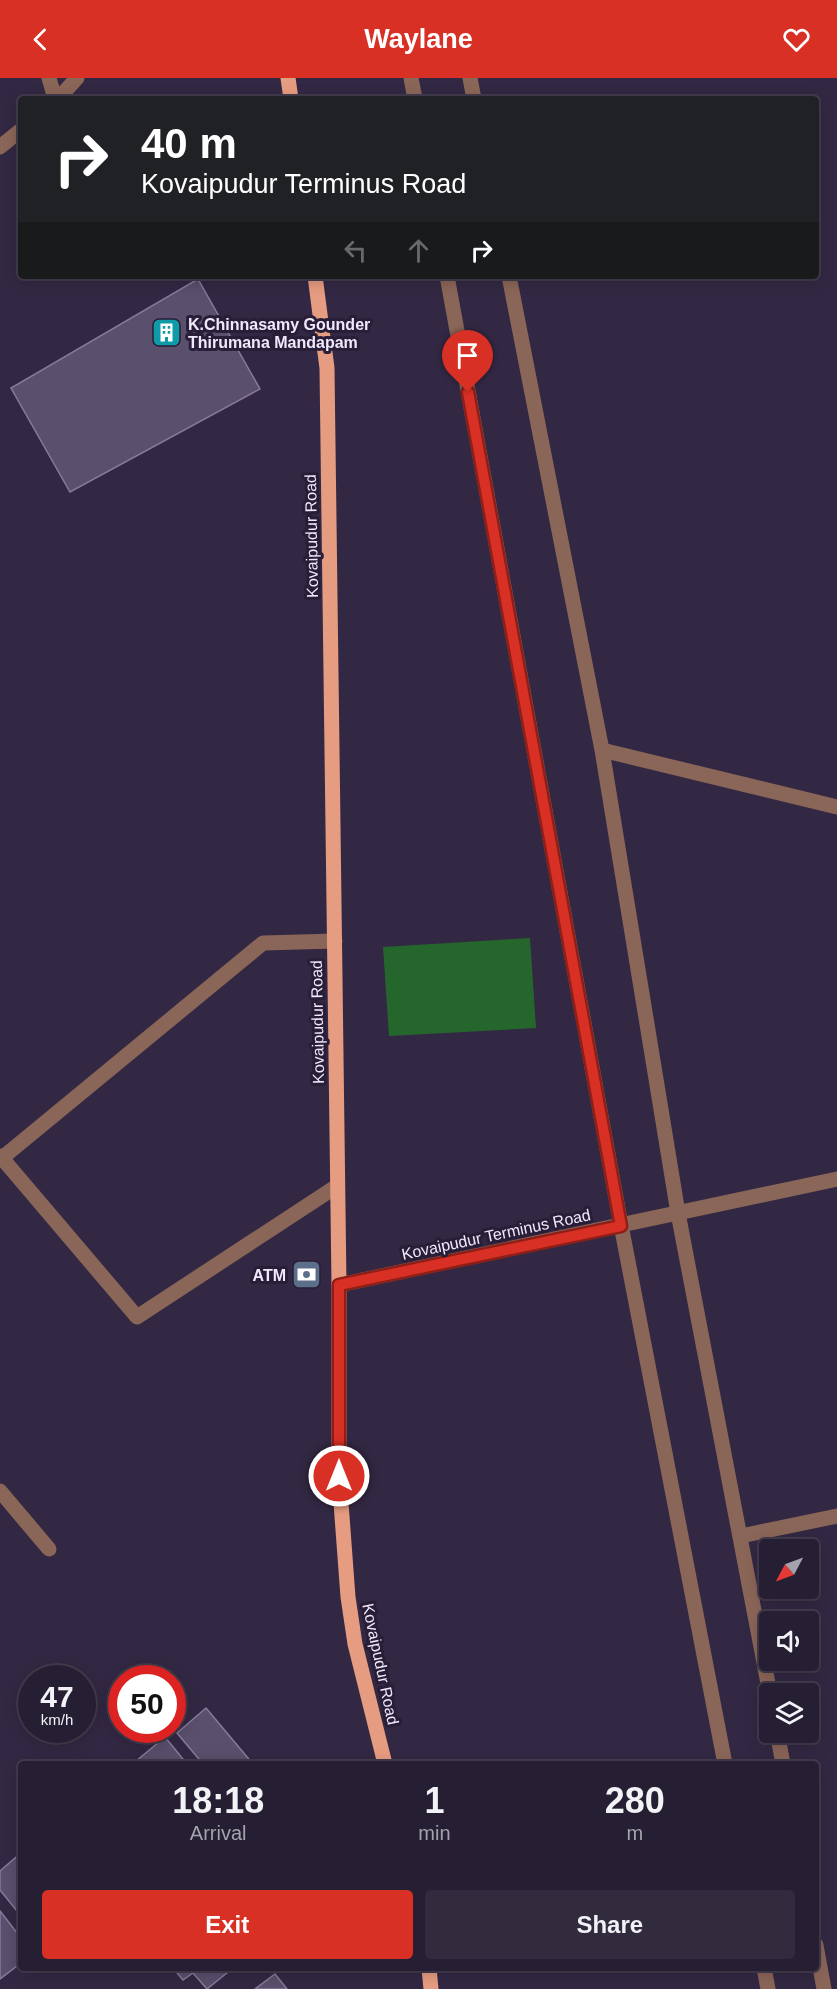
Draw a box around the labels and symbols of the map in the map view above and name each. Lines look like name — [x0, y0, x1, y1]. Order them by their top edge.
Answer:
place label: K.Chinnasamy Gounder Thirumana Mandapam — [188, 316, 370, 351]
building icon: K.Chinnasamy Gounder Thirumana Mandapam — [151, 317, 183, 349]
pin — [442, 330, 493, 392]
street label: Kovaipudur Road — [302, 474, 321, 598]
street label: Kovaipudur Road — [308, 960, 327, 1084]
street label: Kovaipudur Terminus Road — [400, 1206, 592, 1263]
bank icon: ATM — [291, 1259, 323, 1291]
place label: ATM — [253, 1267, 286, 1284]
position arrow — [307, 1444, 371, 1508]
north arrow — [759, 1539, 819, 1599]
street label: Kovaipudur Road — [359, 1602, 402, 1726]
speed limit sign: 50 — [108, 1665, 186, 1743]

